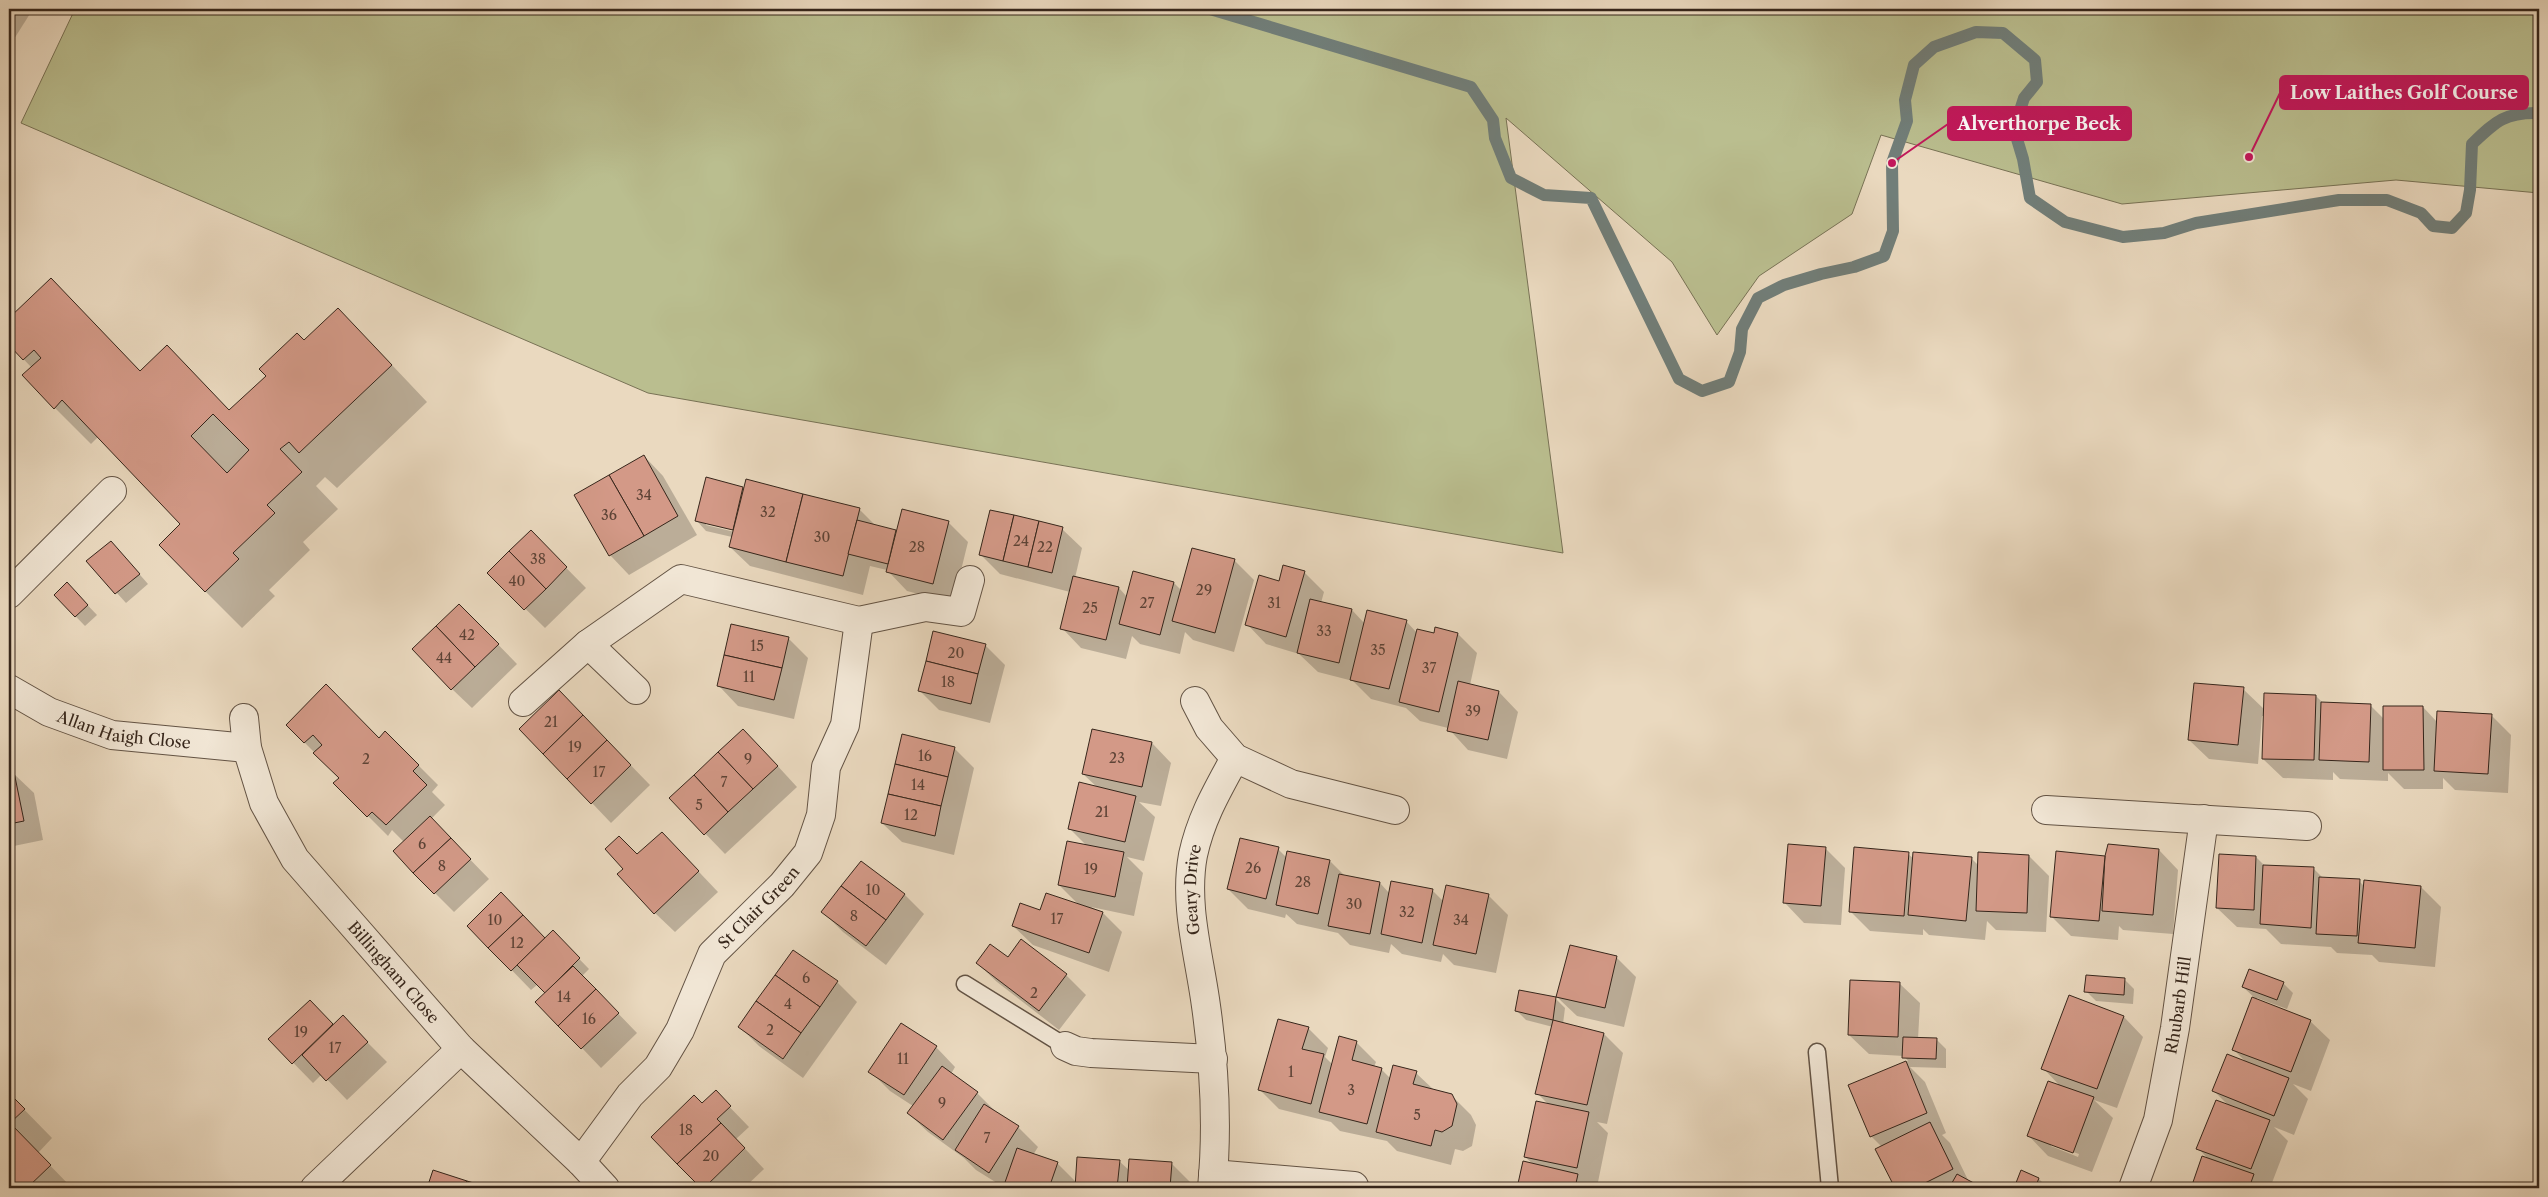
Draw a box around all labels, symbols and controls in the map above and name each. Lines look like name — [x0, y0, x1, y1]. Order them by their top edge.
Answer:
callout: Low Laithes Golf Course — [2280, 76, 2528, 109]
text: Low Laithes Golf Course — [2290, 82, 2518, 104]
callout: Alverthorpe Beck — [1948, 107, 2131, 140]
text: Alverthorpe Beck — [1956, 113, 2122, 135]
house number: 34 — [636, 486, 652, 504]
house number: 32 — [760, 503, 776, 521]
house number: 36 — [601, 506, 617, 524]
house number: 30 — [814, 528, 830, 546]
house number: 24 — [1013, 532, 1029, 550]
house number: 28 — [909, 538, 925, 556]
house number: 22 — [1037, 538, 1053, 556]
house number: 38 — [530, 550, 546, 568]
house number: 40 — [509, 572, 526, 590]
house number: 29 — [1196, 581, 1212, 599]
house number: 27 — [1140, 594, 1155, 612]
house number: 31 — [1267, 594, 1281, 612]
house number: 25 — [1082, 599, 1098, 617]
house number: 33 — [1316, 622, 1332, 640]
house number: 42 — [459, 626, 475, 644]
house number: 15 — [750, 637, 764, 655]
house number: 35 — [1370, 641, 1386, 659]
house number: 20 — [948, 644, 965, 662]
house number: 44 — [436, 649, 452, 667]
house number: 37 — [1422, 659, 1436, 677]
house number: 11 — [743, 668, 755, 686]
house number: 18 — [941, 673, 955, 691]
house number: 39 — [1465, 702, 1481, 720]
street label: Allan Haigh Close — [54, 706, 192, 753]
house number: 21 — [544, 713, 558, 731]
house number: 19 — [568, 738, 582, 756]
house number: 16 — [918, 747, 932, 765]
house number: 23 — [1109, 749, 1125, 767]
house number: 2 — [362, 750, 370, 768]
house number: 9 — [744, 750, 752, 768]
house number: 17 — [593, 763, 605, 781]
house number: 7 — [721, 773, 728, 791]
house number: 14 — [911, 776, 925, 794]
house number: 5 — [695, 796, 703, 814]
house number: 21 — [1095, 803, 1109, 821]
house number: 12 — [904, 806, 918, 824]
house number: 6 — [418, 835, 426, 853]
street label: Geary Drive — [1180, 842, 1205, 937]
house number: 8 — [438, 857, 446, 875]
house number: 26 — [1245, 859, 1261, 877]
house number: 19 — [1084, 860, 1098, 878]
street label: St Clair Green — [713, 862, 803, 953]
house number: 28 — [1295, 873, 1311, 891]
house number: 10 — [866, 881, 880, 899]
house number: 30 — [1346, 895, 1362, 913]
house number: 32 — [1399, 903, 1415, 921]
house number: 8 — [850, 907, 858, 925]
house number: 17 — [1051, 910, 1063, 928]
house number: 10 — [488, 911, 502, 929]
house number: 34 — [1453, 911, 1469, 929]
street label: Billingham Close — [344, 917, 444, 1027]
house number: 12 — [510, 934, 524, 952]
street label: Rhubarb Hill — [2160, 955, 2195, 1056]
house number: 6 — [802, 969, 810, 987]
house number: 2 — [1030, 984, 1038, 1002]
house number: 14 — [557, 988, 571, 1006]
house number: 4 — [784, 995, 792, 1013]
house number: 16 — [582, 1010, 596, 1028]
house number: 2 — [766, 1021, 774, 1039]
house number: 19 — [294, 1023, 308, 1041]
house number: 17 — [329, 1039, 341, 1057]
house number: 11 — [897, 1050, 909, 1068]
house number: 1 — [1288, 1063, 1294, 1081]
house number: 3 — [1347, 1081, 1355, 1099]
house number: 9 — [938, 1094, 946, 1112]
house number: 5 — [1413, 1106, 1421, 1124]
house number: 18 — [679, 1121, 693, 1139]
house number: 7 — [984, 1129, 991, 1147]
house number: 20 — [703, 1147, 720, 1165]

